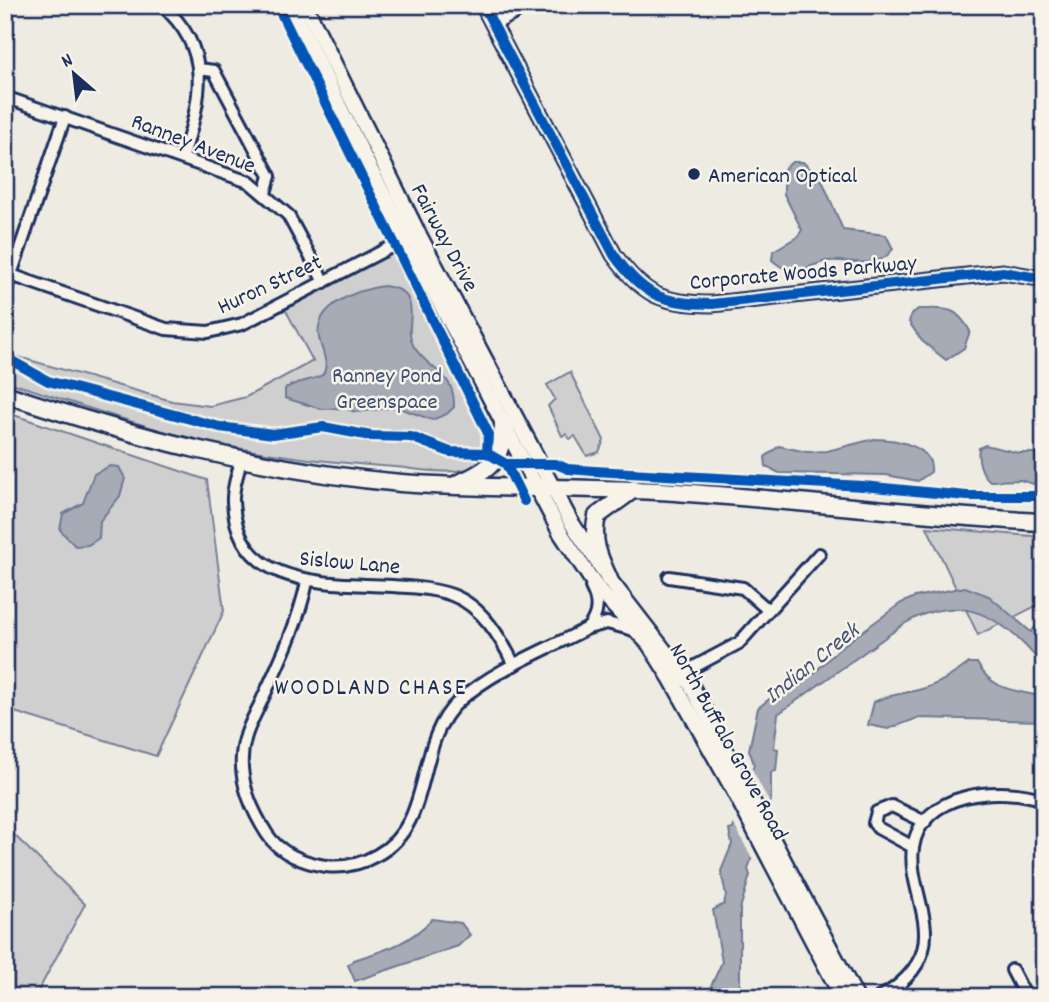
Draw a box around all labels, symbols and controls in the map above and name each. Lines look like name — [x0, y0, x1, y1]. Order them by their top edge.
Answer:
north arrow — [38, 38, 108, 108]
text: N — [57, 48, 78, 76]
street label: Ranney Avenue — [126, 106, 260, 184]
place label: American Optical — [708, 161, 858, 194]
marker: American Optical — [686, 166, 702, 182]
street label: Fairway Drive — [401, 179, 485, 299]
street label: Huron Street — [213, 247, 328, 325]
street label: Corporate Woods Parkway — [688, 248, 919, 301]
park label: Ranney Pond Greenspace — [332, 361, 442, 420]
street label: Sislow Lane — [298, 544, 401, 585]
water label: Indian Creek — [758, 614, 869, 713]
street label: North Buffalo Grove Road — [659, 638, 795, 847]
district label: WOODLAND CHASE — [274, 672, 468, 706]

